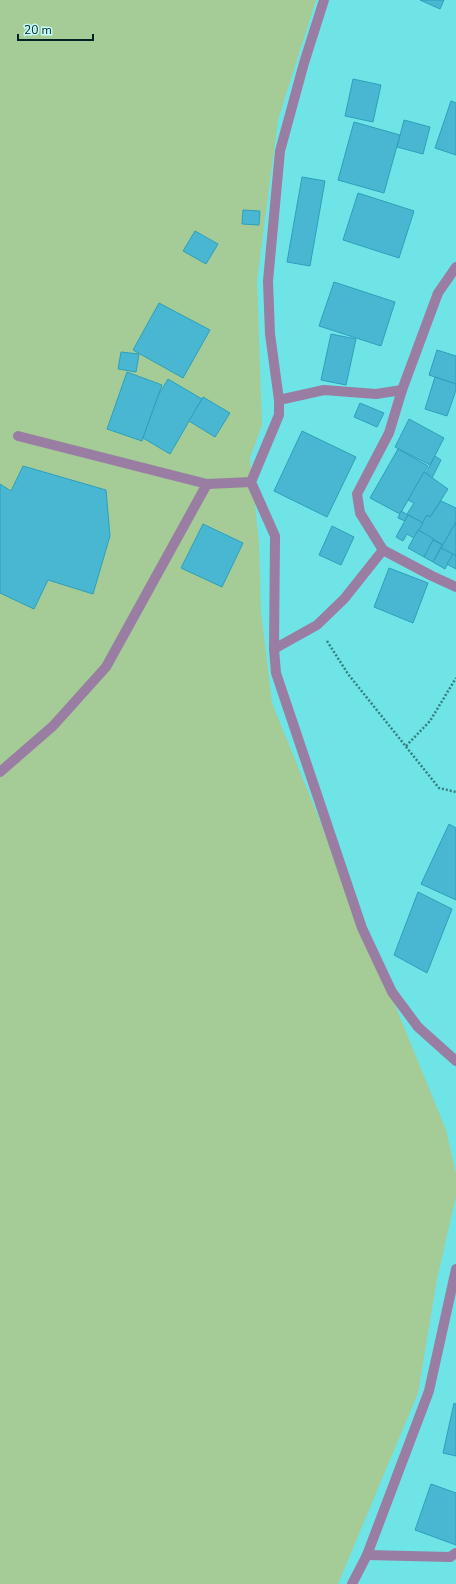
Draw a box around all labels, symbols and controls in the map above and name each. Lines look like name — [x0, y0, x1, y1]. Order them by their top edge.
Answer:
scale bar — [18, 16, 93, 42]
text: 20 m — [24, 22, 52, 38]

